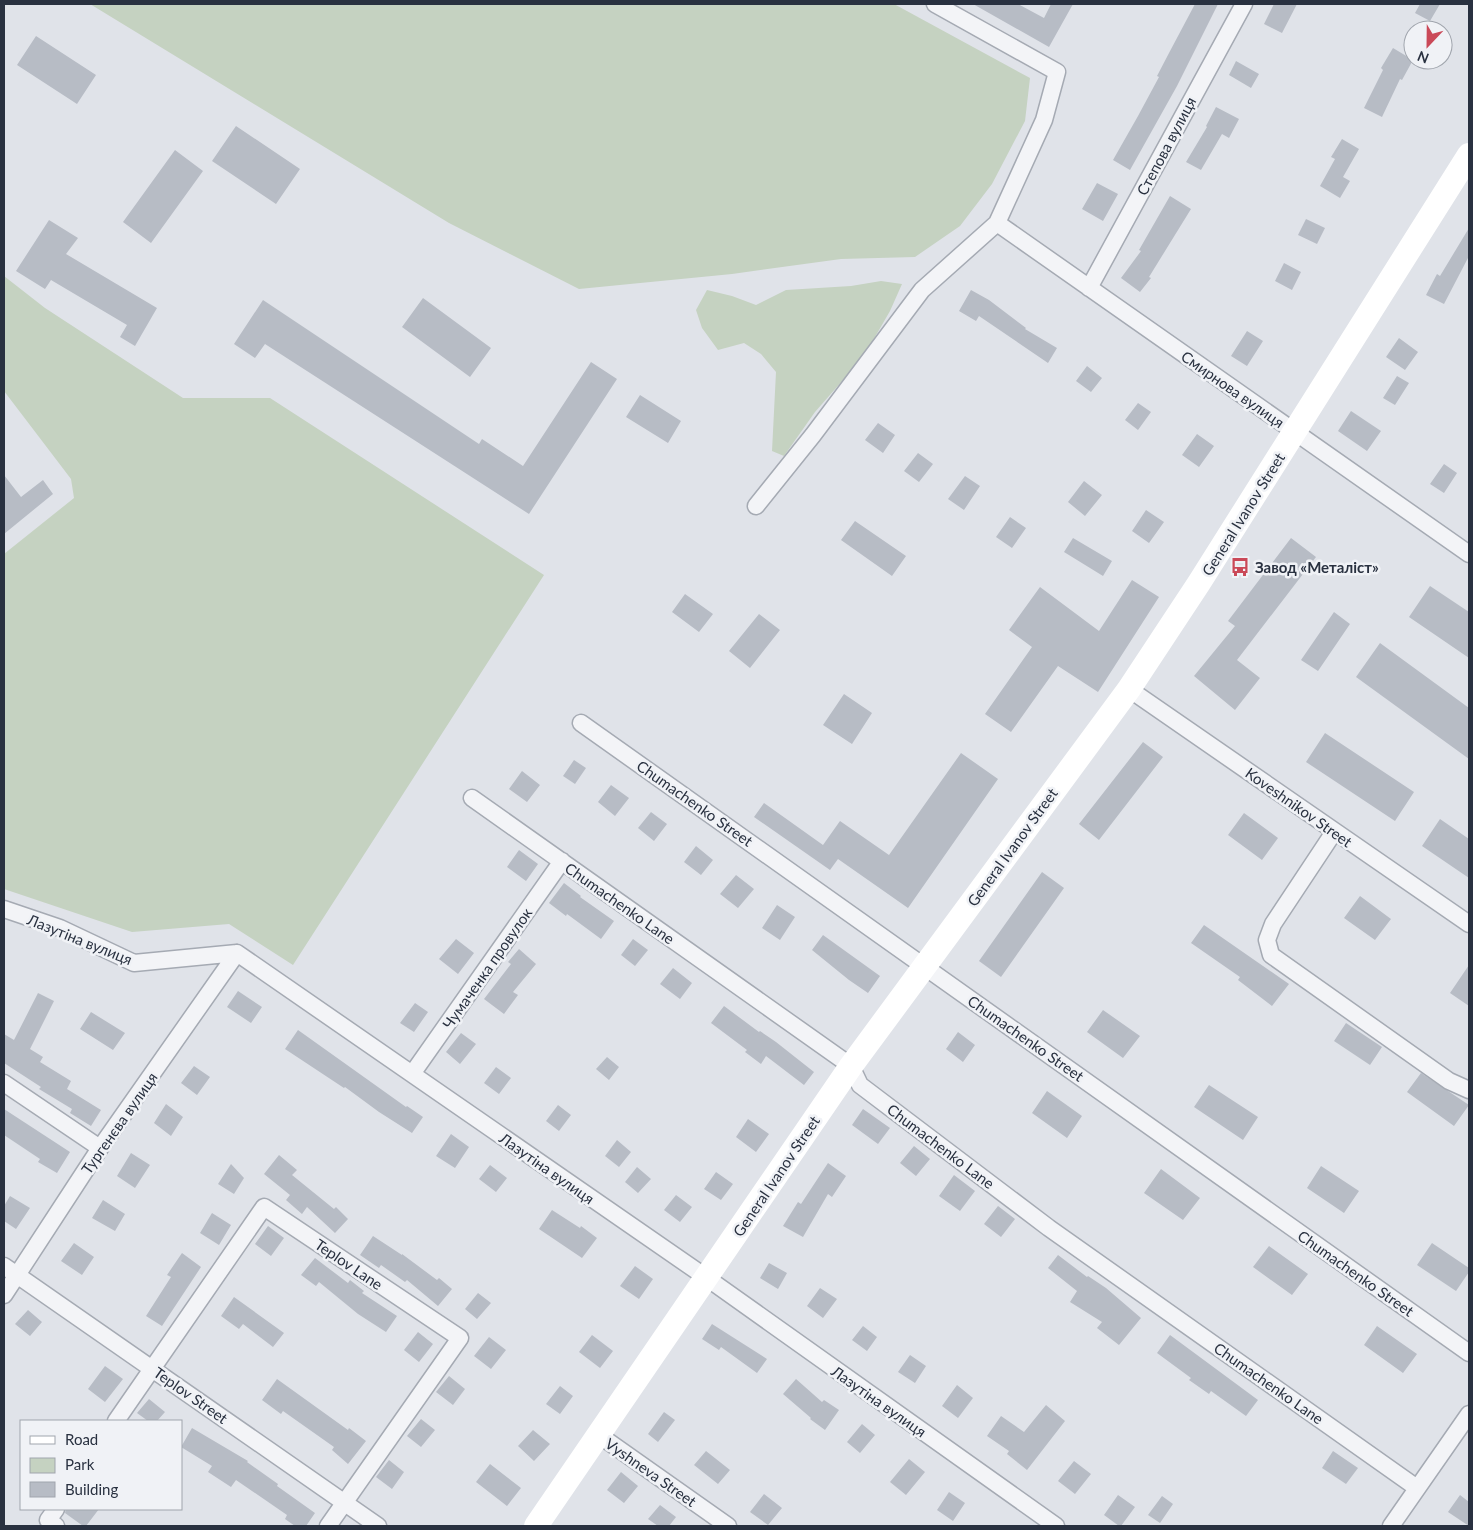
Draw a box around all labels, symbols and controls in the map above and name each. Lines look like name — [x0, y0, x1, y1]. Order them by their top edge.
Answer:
north arrow — [1403, 20, 1453, 70]
text: N — [1415, 48, 1431, 67]
street label: Степова вулиця — [1133, 94, 1199, 198]
street label: Смирнова вулиця — [1178, 347, 1288, 431]
street label: General Ivanov Street — [1198, 449, 1289, 579]
bus stop icon: Завод «Металіст» — [1229, 556, 1251, 578]
place label: Завод «Металіст» — [1255, 558, 1379, 576]
street label: Chumachenko Street — [634, 756, 757, 850]
street label: Koveshnikov Street — [1242, 763, 1356, 851]
street label: General Ivanov Street — [963, 784, 1061, 910]
street label: Chumachenko Lane — [562, 859, 678, 948]
street label: Чумаченка провулок — [439, 904, 536, 1032]
street label: Лазутіна вулиця — [24, 909, 135, 968]
street label: Chumachenko Street — [965, 991, 1088, 1085]
street label: Тургенєва вулиця — [77, 1069, 161, 1177]
street label: Chumachenko Lane — [884, 1100, 998, 1192]
street label: General Ivanov Street — [729, 1112, 823, 1240]
street label: Лазутіна вулиця — [495, 1128, 598, 1207]
street label: Chumachenko Street — [1295, 1226, 1418, 1320]
street label: Teplov Lane — [312, 1235, 386, 1293]
street label: Chumachenko Lane — [1211, 1339, 1327, 1428]
street label: Лазутіна вулиця — [827, 1361, 930, 1440]
street label: Teplov Street — [151, 1363, 232, 1427]
legend — [20, 1420, 182, 1510]
text: Road — [65, 1430, 98, 1448]
street label: Vyshneva Street — [602, 1434, 700, 1510]
text: Park — [65, 1455, 95, 1473]
text: Building — [65, 1480, 118, 1498]

